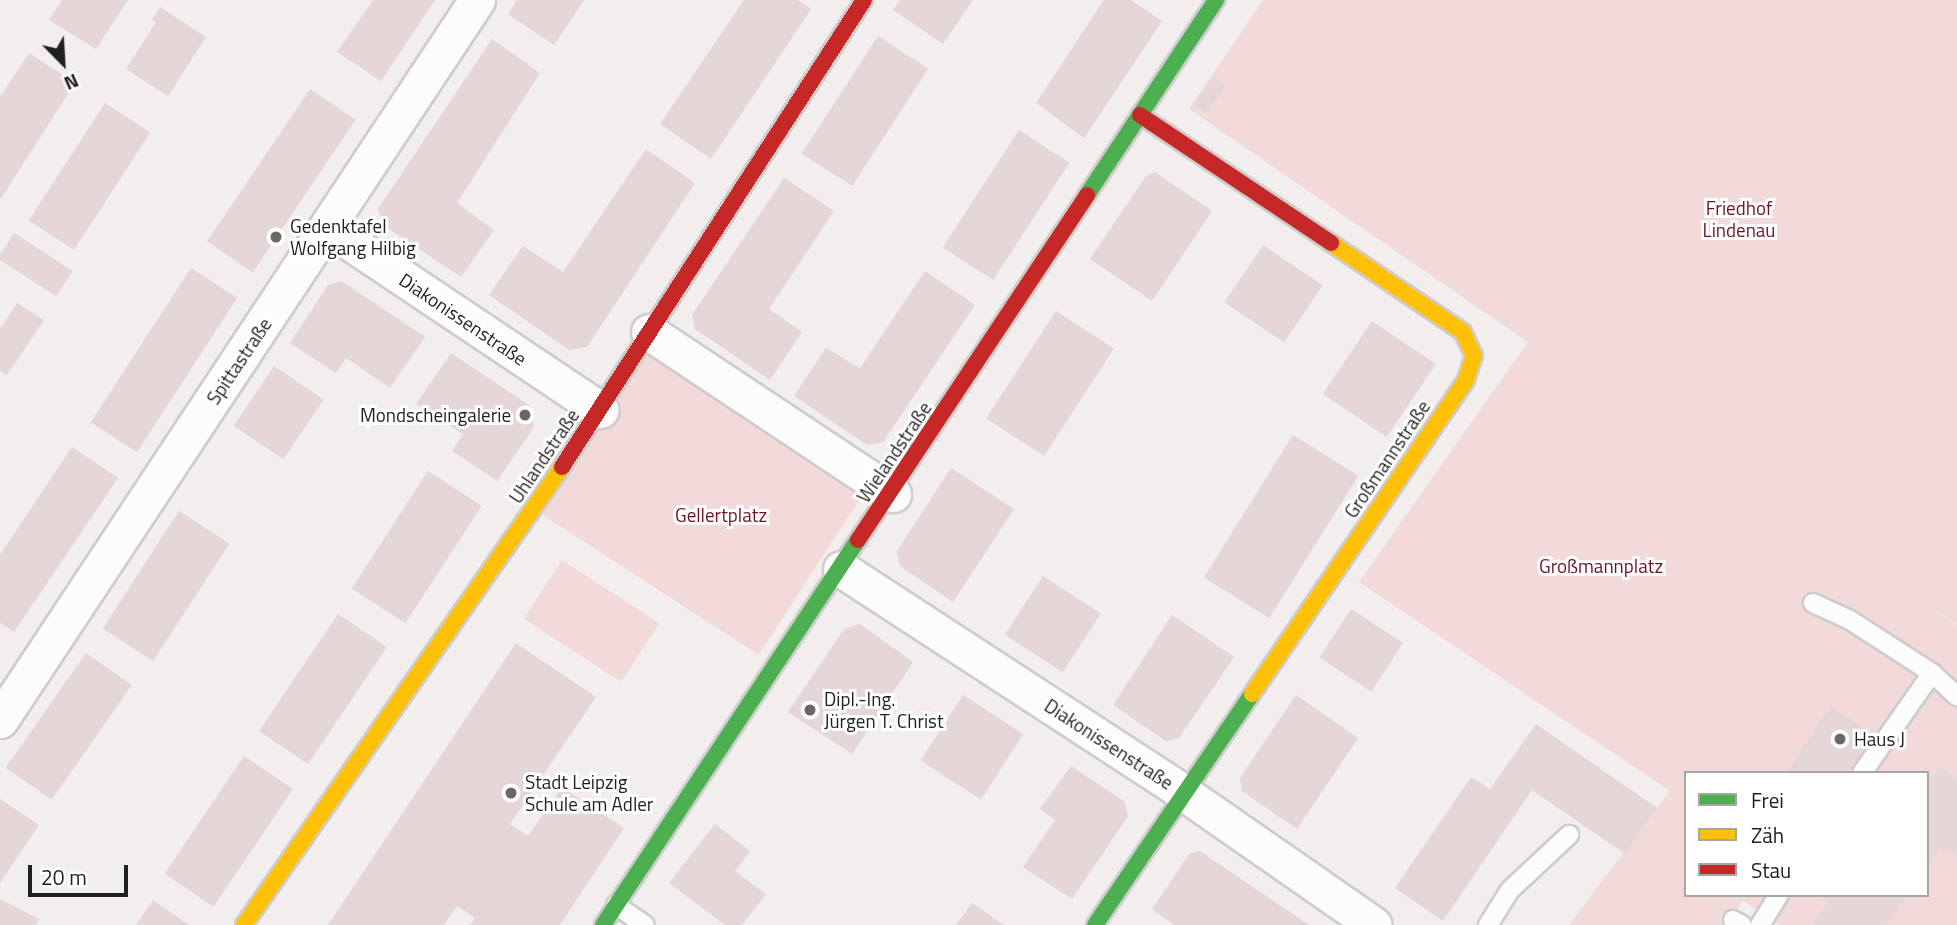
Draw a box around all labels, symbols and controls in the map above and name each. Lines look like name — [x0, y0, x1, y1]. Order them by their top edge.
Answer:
north arrow — [28, 28, 98, 98]
text: N — [60, 67, 84, 99]
park label: Friedhof Lindenau — [1703, 197, 1775, 241]
place label: Gedenktafel Wolfgang Hilbig — [290, 215, 416, 259]
marker: Gedenktafel Wolfgang Hilbig — [268, 229, 284, 245]
street label: Diakonissenstraße — [395, 268, 531, 370]
street label: Spittastraße — [202, 313, 276, 409]
street label: Großmannstraße — [1339, 396, 1435, 522]
street label: Wielandstraße — [852, 397, 936, 507]
place label: Mondscheingalerie — [360, 404, 511, 426]
street label: Uhlandstraße — [504, 405, 584, 507]
marker: Mondscheingalerie — [517, 407, 533, 423]
park label: Gellertplatz — [675, 504, 767, 526]
park label: Großmannplatz — [1539, 555, 1663, 577]
place label: Dipl.-Ing. Jürgen T. Christ — [824, 688, 944, 732]
street label: Diakonissenstraße — [1040, 694, 1178, 794]
marker: Dipl.-Ing. Jürgen T. Christ — [802, 702, 818, 718]
place label: Haus J — [1854, 728, 1905, 750]
marker: Haus J — [1832, 731, 1848, 747]
place label: Stadt Leipzig Schule am Adler — [525, 771, 653, 815]
legend — [1684, 771, 1929, 897]
text: Frei — [1751, 784, 1784, 816]
marker: Stadt Leipzig Schule am Adler — [503, 785, 519, 801]
text: Zäh — [1751, 819, 1784, 851]
scale bar — [32, 852, 131, 896]
text: Stau — [1751, 854, 1791, 886]
text: 20 m — [41, 861, 87, 893]

